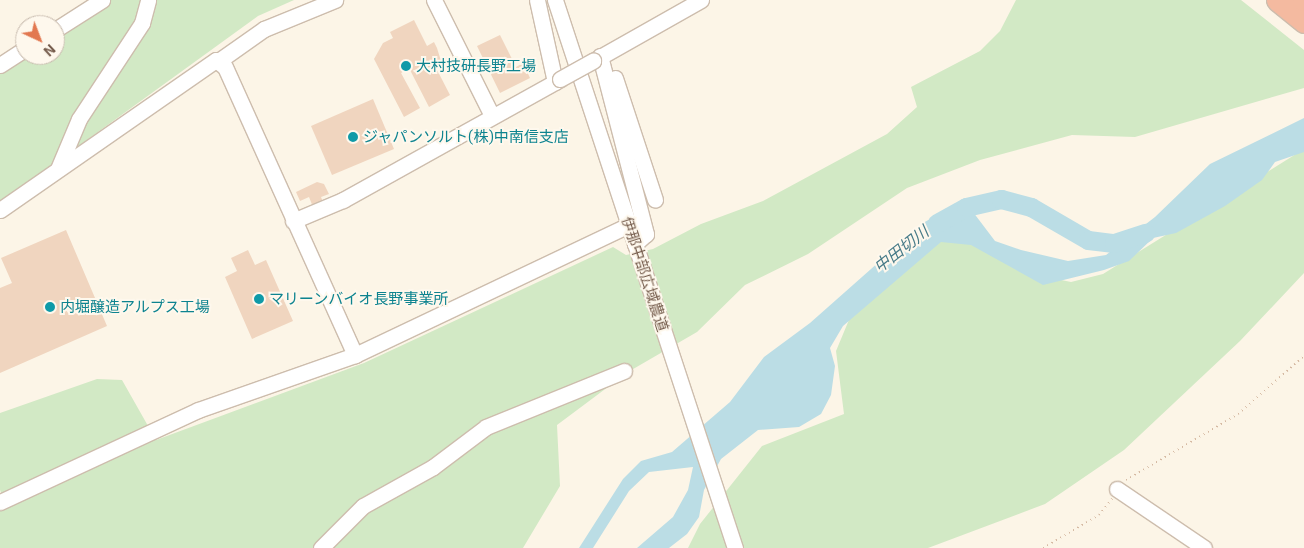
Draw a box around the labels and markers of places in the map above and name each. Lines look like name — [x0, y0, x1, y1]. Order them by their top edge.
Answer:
place label: 大村技研長野工場 — [416, 57, 536, 75]
marker: 大村技研長野工場 — [400, 60, 412, 72]
place label: ジャパンソルト(株)中南信支店 — [363, 128, 569, 146]
marker: ジャパンソルト(株)中南信支店 — [347, 131, 359, 143]
place label: マリーンバイオ長野事業所 — [269, 290, 449, 308]
marker: マリーンバイオ長野事業所 — [253, 293, 265, 305]
place label: 内堀醸造アルプス工場 — [60, 298, 210, 316]
marker: 内堀醸造アルプス工場 — [44, 301, 56, 313]

